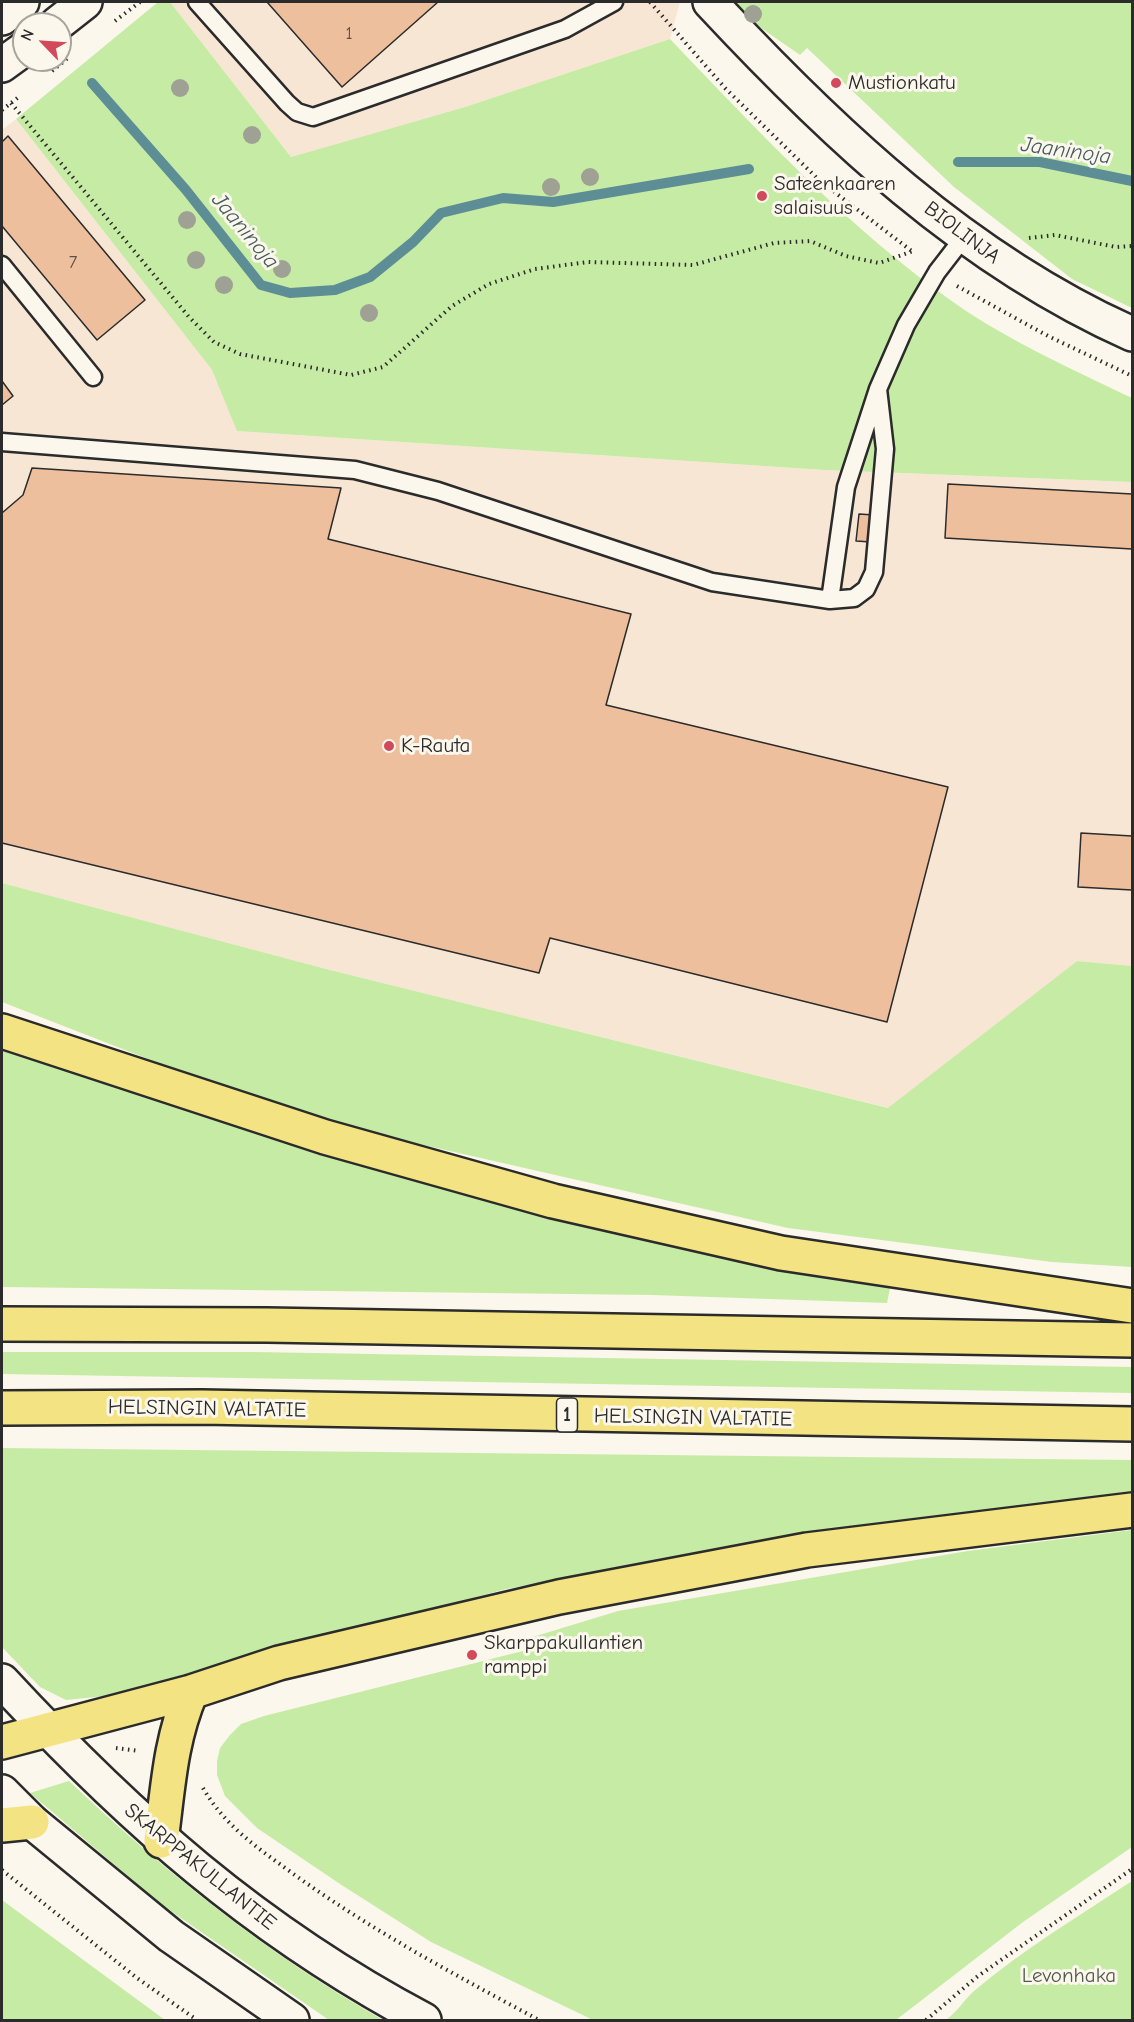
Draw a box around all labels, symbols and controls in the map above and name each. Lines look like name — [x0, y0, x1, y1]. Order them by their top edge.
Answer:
north arrow — [12, 12, 72, 72]
house number: 1 — [345, 23, 353, 45]
text: N — [17, 27, 38, 44]
place label: Mustionkatu — [848, 70, 956, 96]
marker: Mustionkatu — [829, 76, 843, 90]
water label: Jaaninoja — [1019, 132, 1113, 170]
place label: Sateenkaaren salaisuus — [774, 171, 896, 221]
water label: Jaaninoja — [206, 188, 284, 274]
marker: Sateenkaaren salaisuus — [755, 189, 769, 203]
street label: BIOLINJA — [919, 196, 1005, 270]
house number: 7 — [69, 252, 77, 274]
place label: K-Rauta — [401, 733, 470, 759]
marker: K-Rauta — [382, 739, 396, 753]
street label: HELSINGIN VALTATIE — [108, 1395, 306, 1423]
road number: 1 — [556, 1398, 578, 1432]
street label: HELSINGIN VALTATIE — [594, 1404, 792, 1432]
place label: Skarppakullantien ramppi — [484, 1630, 643, 1680]
marker: Skarppakullantien ramppi — [465, 1648, 479, 1662]
street label: SKARPPAKULLANTIE — [119, 1798, 281, 1936]
park label: Levonhaka — [1022, 1963, 1116, 1989]

